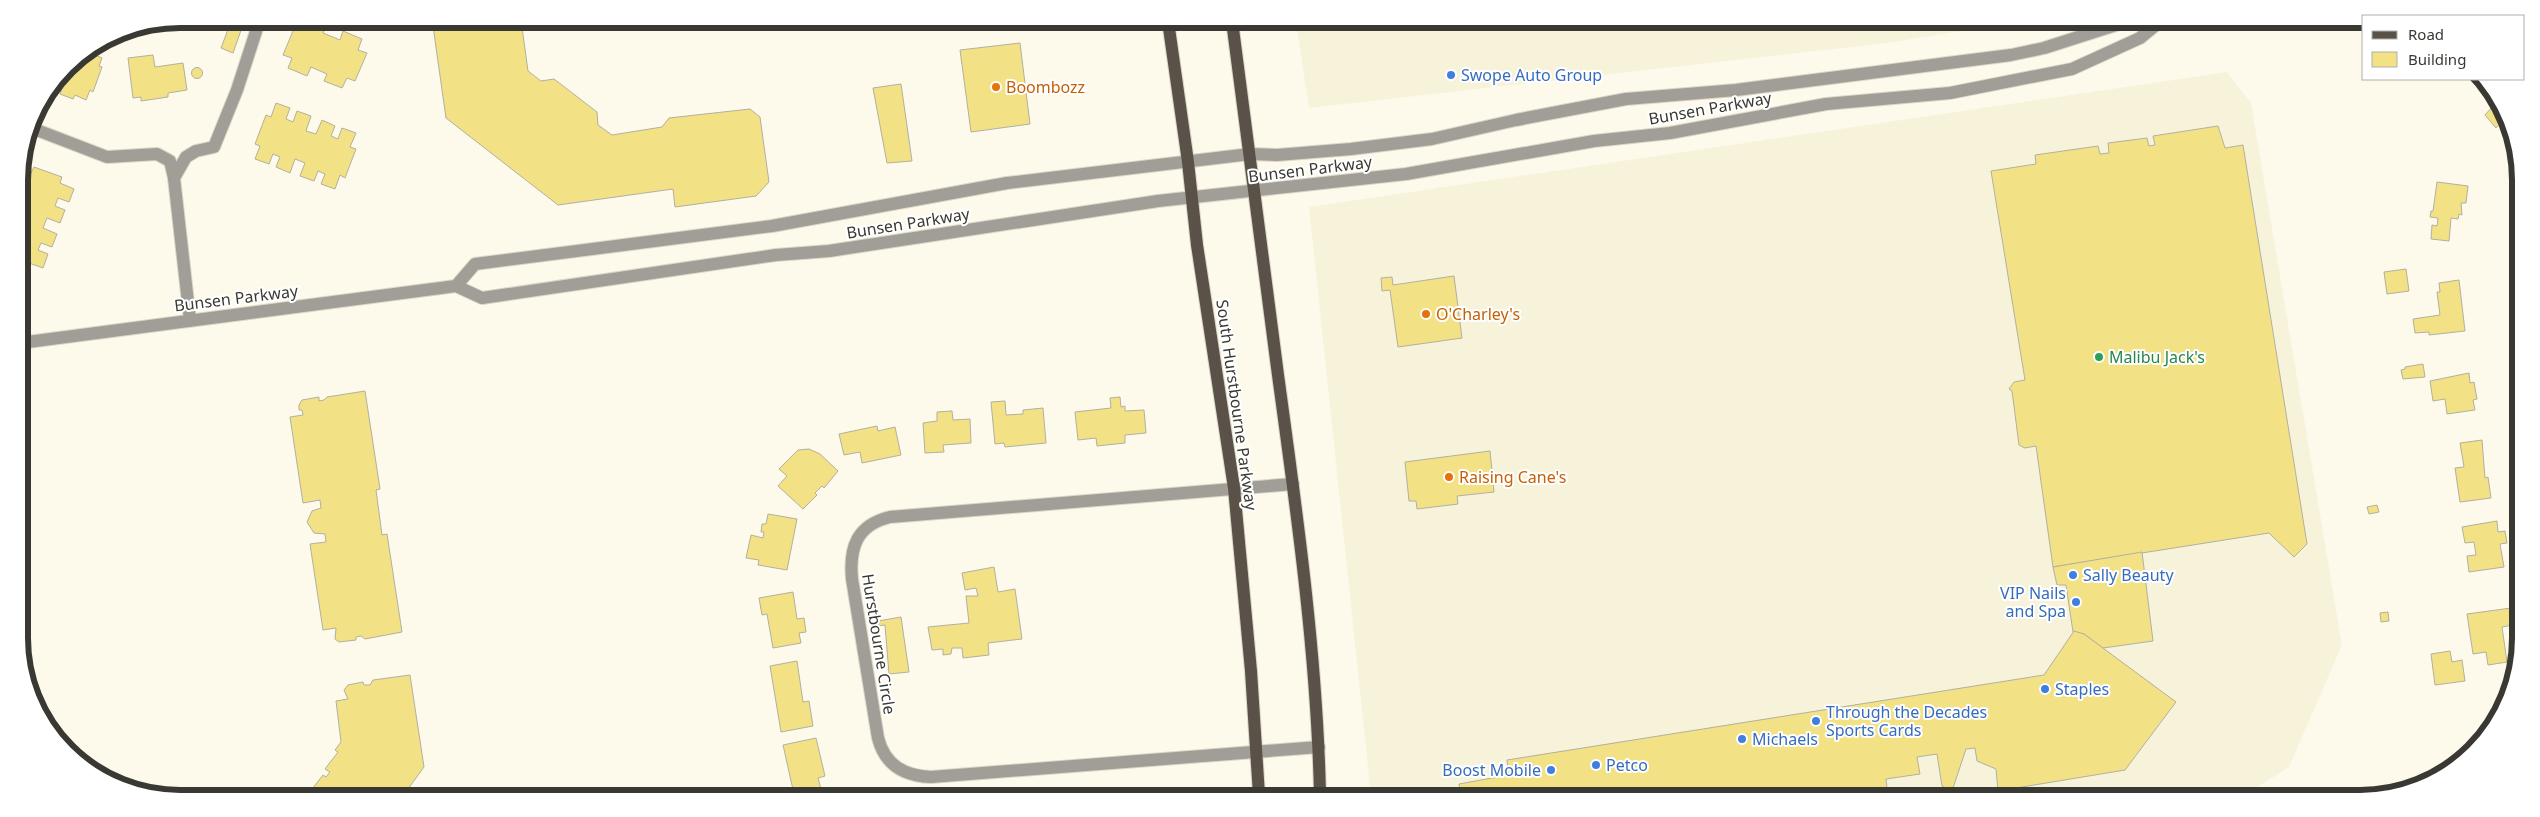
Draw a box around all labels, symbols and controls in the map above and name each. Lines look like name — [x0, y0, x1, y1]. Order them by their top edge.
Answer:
legend — [2362, 15, 2525, 80]
text: Road — [2408, 24, 2444, 44]
text: Building — [2408, 49, 2466, 69]
place label: Swope Auto Group — [1461, 64, 1602, 86]
marker: Swope Auto Group — [1445, 69, 1457, 81]
place label: Boombozz — [1006, 76, 1085, 98]
marker: Boombozz — [990, 81, 1002, 93]
street label: Bunsen Parkway — [1647, 86, 1774, 130]
street label: Bunsen Parkway — [1247, 150, 1374, 188]
street label: Bunsen Parkway — [845, 202, 972, 244]
street label: Bunsen Parkway — [173, 279, 300, 317]
street label: South Hurstbourne Parkway — [1211, 298, 1263, 513]
place label: O'Charley's — [1436, 303, 1520, 325]
marker: O'Charley's — [1420, 308, 1432, 320]
place label: Malibu Jack's — [2109, 346, 2205, 368]
marker: Malibu Jack's — [2093, 351, 2105, 363]
place label: Raising Cane's — [1459, 466, 1566, 488]
marker: Raising Cane's — [1443, 471, 1455, 483]
place label: Sally Beauty — [2083, 564, 2174, 586]
marker: Sally Beauty — [2067, 569, 2079, 581]
street label: Hurstbourne Circle — [857, 572, 901, 716]
place label: VIP Nails and Spa — [2000, 582, 2066, 622]
marker: VIP Nails and Spa — [2070, 596, 2082, 608]
place label: Staples — [2055, 678, 2109, 700]
marker: Staples — [2039, 683, 2051, 695]
place label: Through the Decades Sports Cards — [1826, 701, 1987, 741]
marker: Through the Decades Sports Cards — [1810, 715, 1822, 727]
place label: Michaels — [1752, 728, 1818, 750]
marker: Michaels — [1736, 733, 1748, 745]
place label: Petco — [1606, 754, 1648, 776]
place label: Boost Mobile — [1442, 759, 1541, 781]
marker: Petco — [1590, 759, 1602, 771]
marker: Boost Mobile — [1545, 764, 1557, 776]

